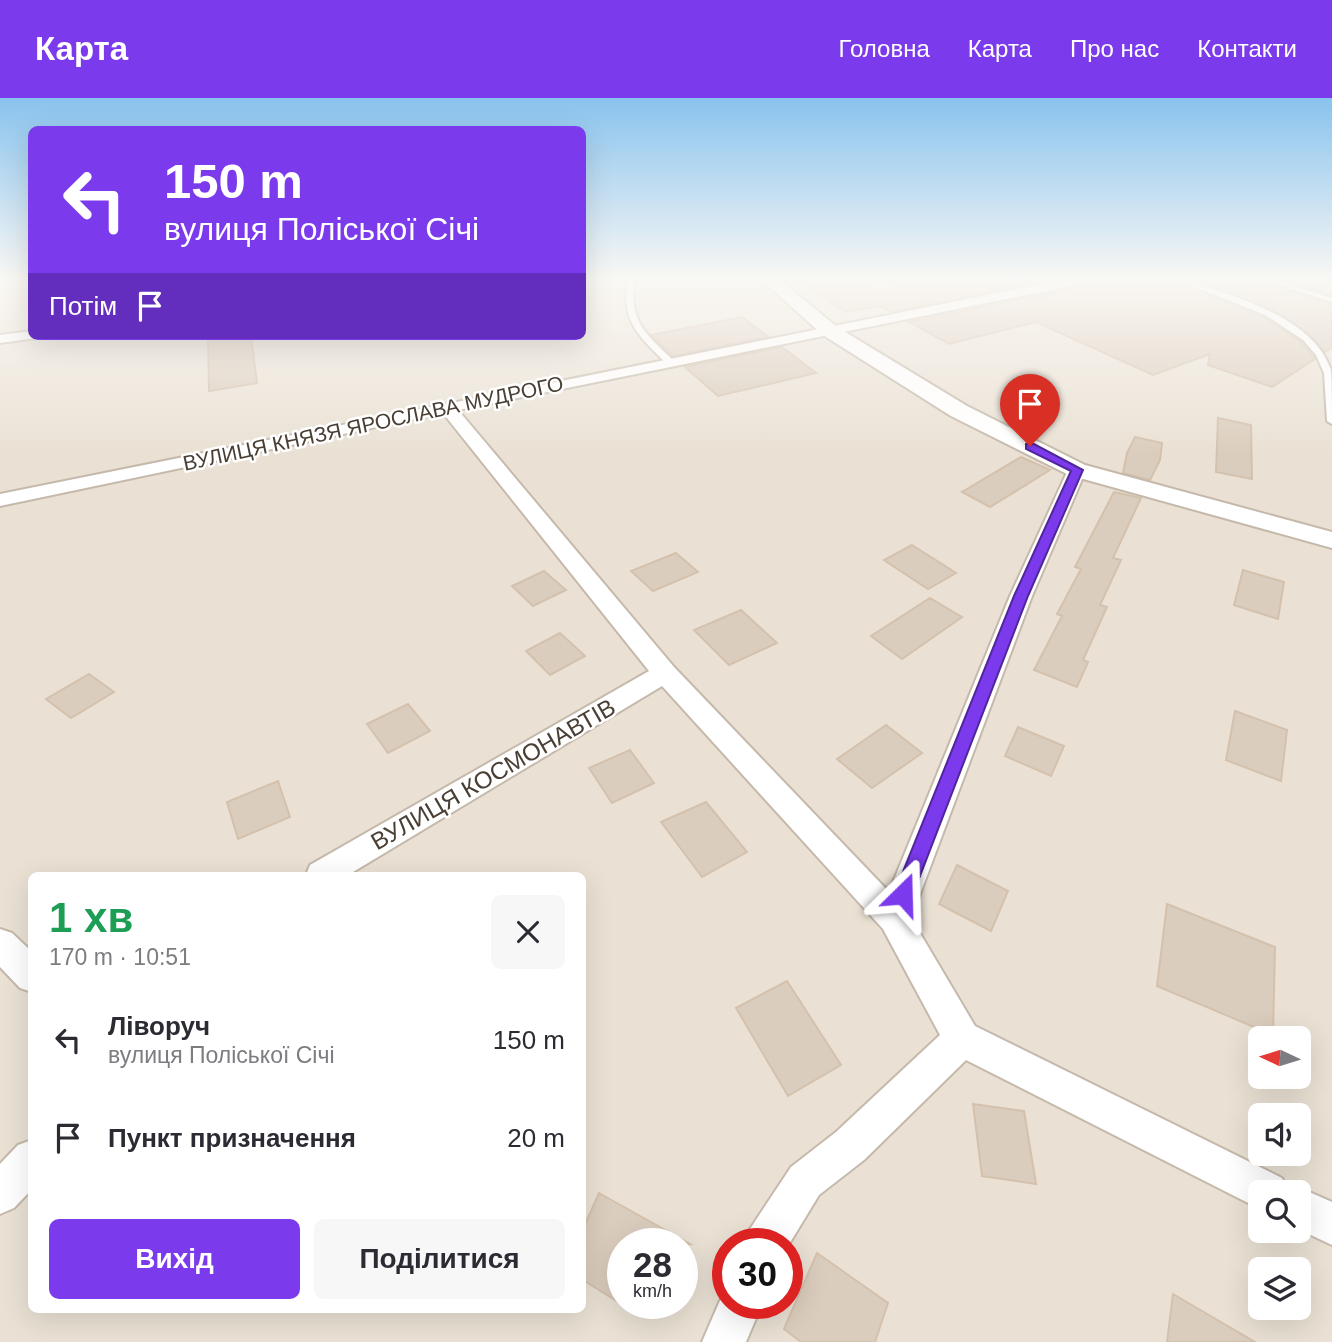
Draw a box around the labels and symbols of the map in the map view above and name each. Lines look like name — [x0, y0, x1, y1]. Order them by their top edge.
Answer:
street label: ВУЛИЦЯ КНЯЗЯ ЯРОСЛАВА МУДРОГО — [181, 371, 565, 475]
pin — [1000, 374, 1060, 446]
street label: ВУЛИЦЯ КОСМОНАВТІВ — [366, 693, 620, 855]
position arrow — [866, 857, 940, 931]
north arrow — [1248, 1026, 1311, 1088]
speed limit sign: 30 — [712, 1228, 803, 1319]

